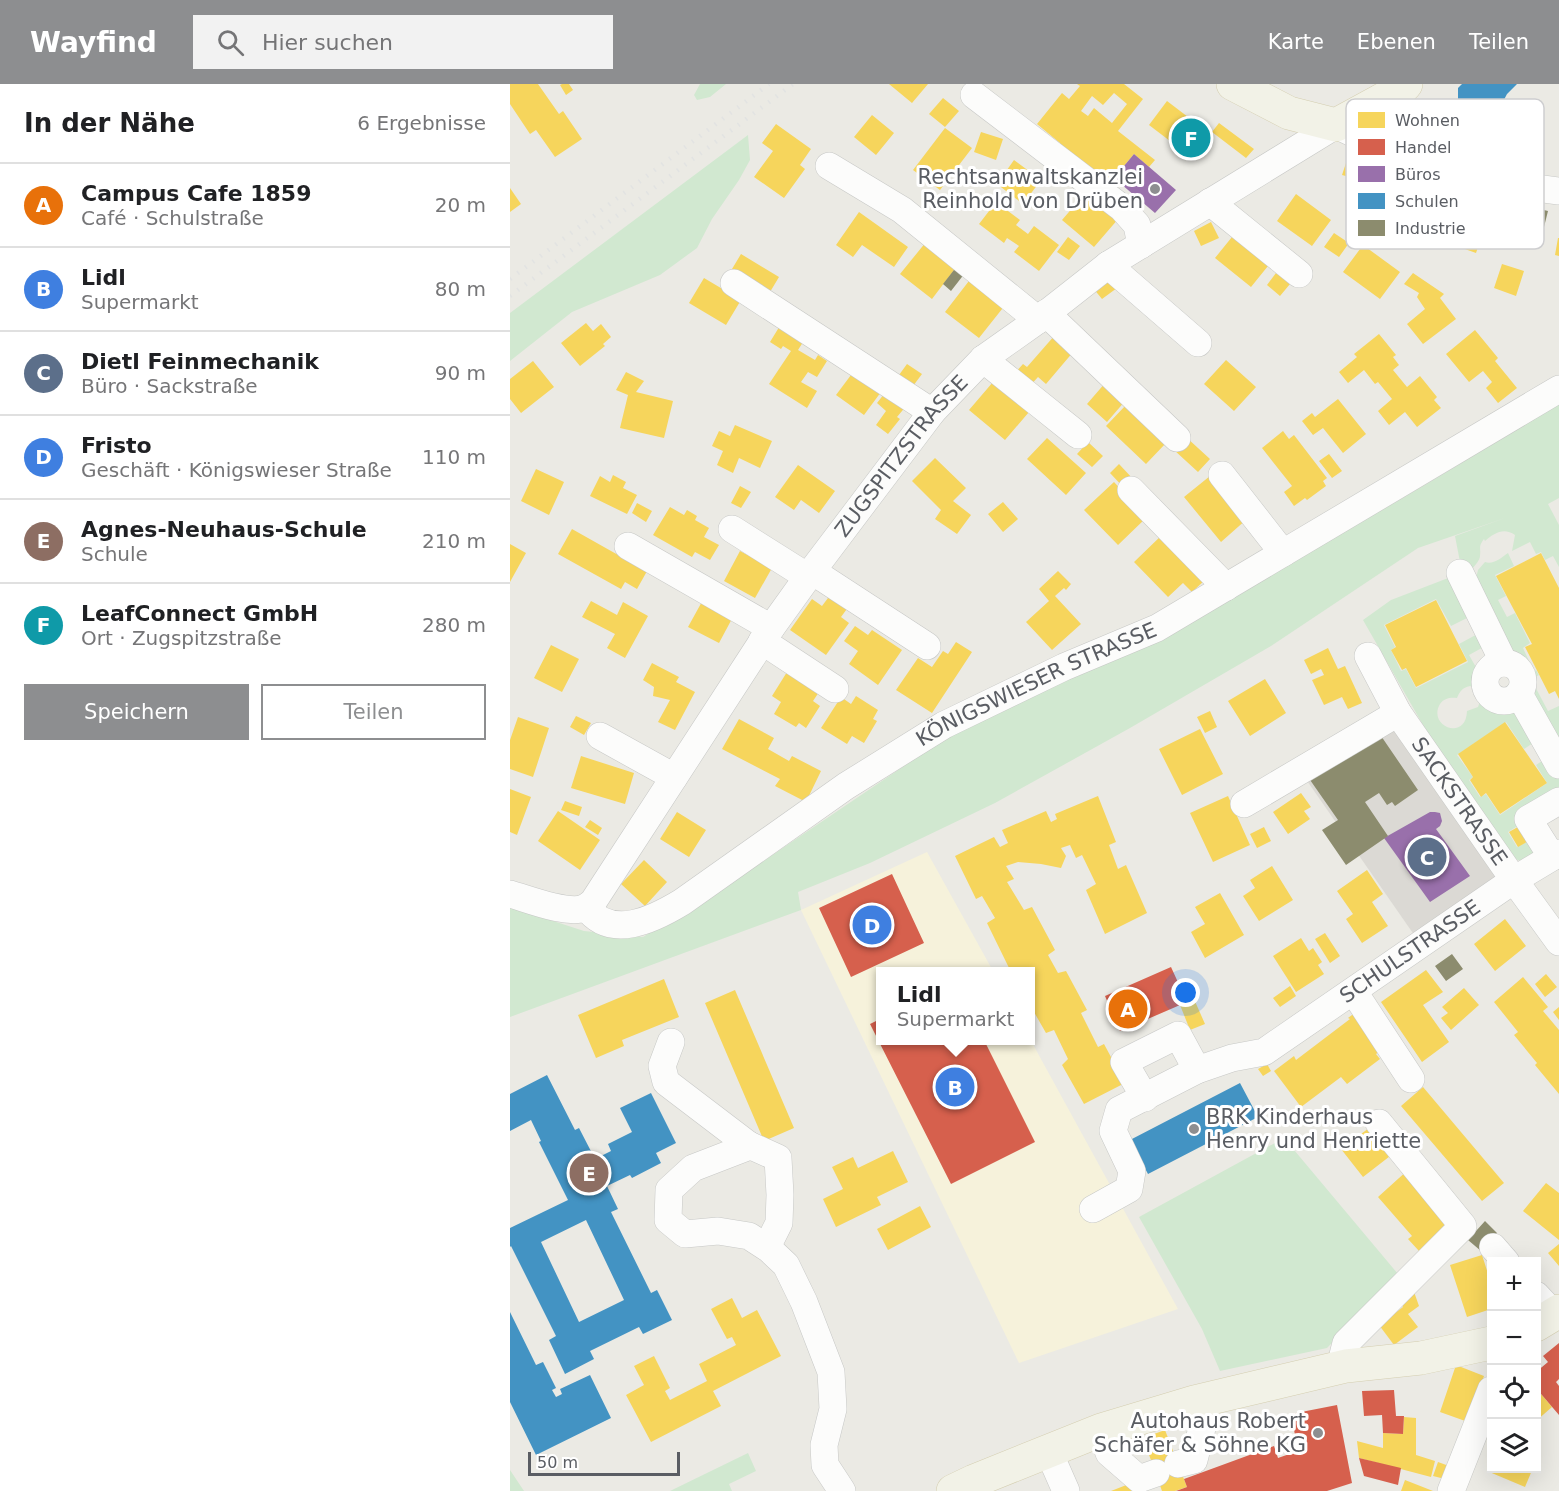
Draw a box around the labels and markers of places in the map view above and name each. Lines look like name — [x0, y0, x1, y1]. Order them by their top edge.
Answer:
pin: F — [1172, 116, 1210, 160]
place label: Rechtsanwaltskanzlei Reinhold von Drüben — [918, 165, 1143, 213]
marker: Rechtsanwaltskanzlei Reinhold von Drüben — [1148, 182, 1162, 196]
pin: C — [1408, 834, 1446, 880]
pin: D — [852, 902, 892, 948]
pin: A — [1108, 986, 1148, 1032]
pin: B — [936, 1064, 974, 1110]
place label: BRK Kinderhaus Henry und Henriette — [1206, 1105, 1421, 1153]
marker: BRK Kinderhaus Henry und Henriette — [1187, 1122, 1201, 1136]
pin: E — [570, 1150, 608, 1196]
place label: Autohaus Robert Schäfer & Söhne KG — [1094, 1409, 1306, 1457]
marker: Autohaus Robert Schäfer & Söhne KG — [1311, 1426, 1325, 1440]

